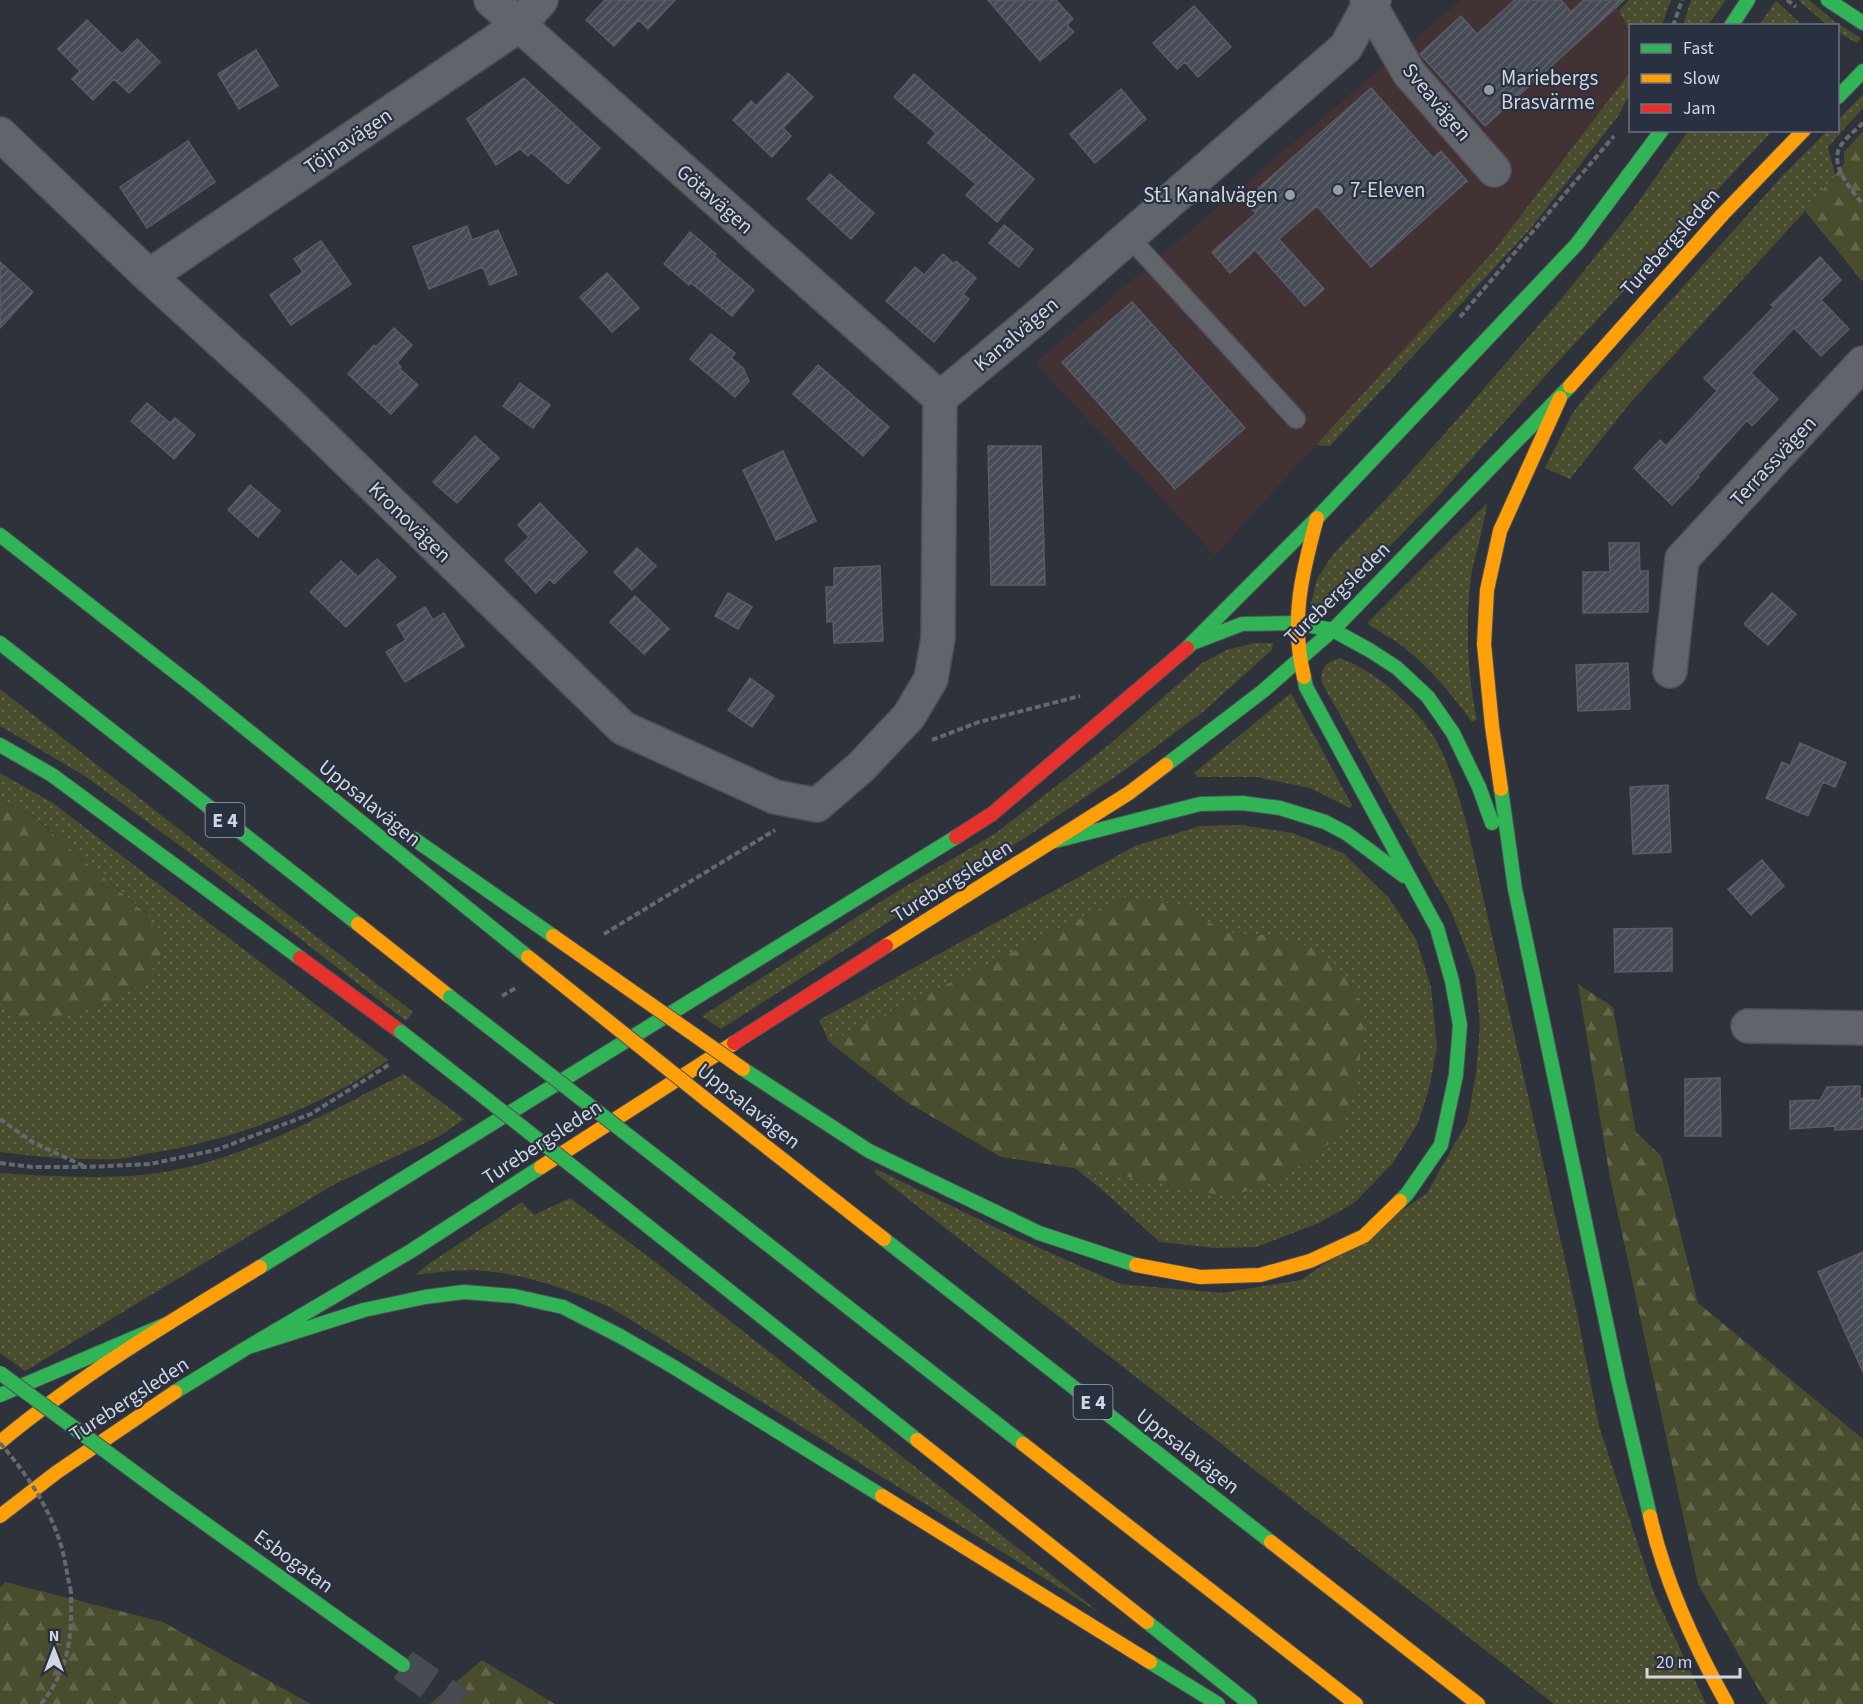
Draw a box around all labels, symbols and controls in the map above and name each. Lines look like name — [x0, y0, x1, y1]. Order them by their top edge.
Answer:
legend — [1629, 24, 1839, 132]
text: Fast — [1683, 36, 1714, 61]
street label: Sveavägen — [1395, 56, 1479, 148]
place label: Mariebergs Brasvärme — [1501, 63, 1598, 117]
text: Slow — [1683, 66, 1720, 91]
marker: Mariebergs Brasvärme — [1482, 83, 1496, 97]
text: Jam — [1683, 96, 1716, 121]
street label: Töjnavägen — [298, 100, 398, 182]
street label: Götavägen — [670, 157, 760, 241]
place label: 7-Eleven — [1350, 175, 1426, 205]
place label: St1 Kanalvägen — [1143, 180, 1278, 210]
street label: Turebergsleden — [1613, 181, 1727, 303]
marker: 7-Eleven — [1331, 183, 1345, 197]
marker: St1 Kanalvägen — [1283, 188, 1297, 202]
street label: Kanalvägen — [967, 290, 1065, 378]
street label: Terrassvägen — [1723, 409, 1823, 513]
street label: Kronovägen — [362, 475, 458, 569]
street label: Turebergsleden — [1277, 535, 1397, 651]
street label: Uppsalavägen — [312, 752, 428, 854]
road number: E 4 — [206, 803, 244, 837]
street label: Turebergsleden — [886, 832, 1018, 930]
street label: Uppsalavägen — [691, 1056, 807, 1156]
street label: Turebergsleden — [476, 1092, 608, 1192]
street label: Turebergsleden — [63, 1349, 195, 1449]
road number: E 4 — [1074, 1385, 1112, 1419]
street label: Uppsalavägen — [1130, 1401, 1246, 1501]
street label: Esbogatan — [248, 1522, 340, 1600]
north arrow — [24, 1620, 84, 1680]
text: N — [49, 1625, 59, 1647]
scale bar — [1647, 1641, 1740, 1679]
text: 20 m — [1656, 1650, 1692, 1675]

